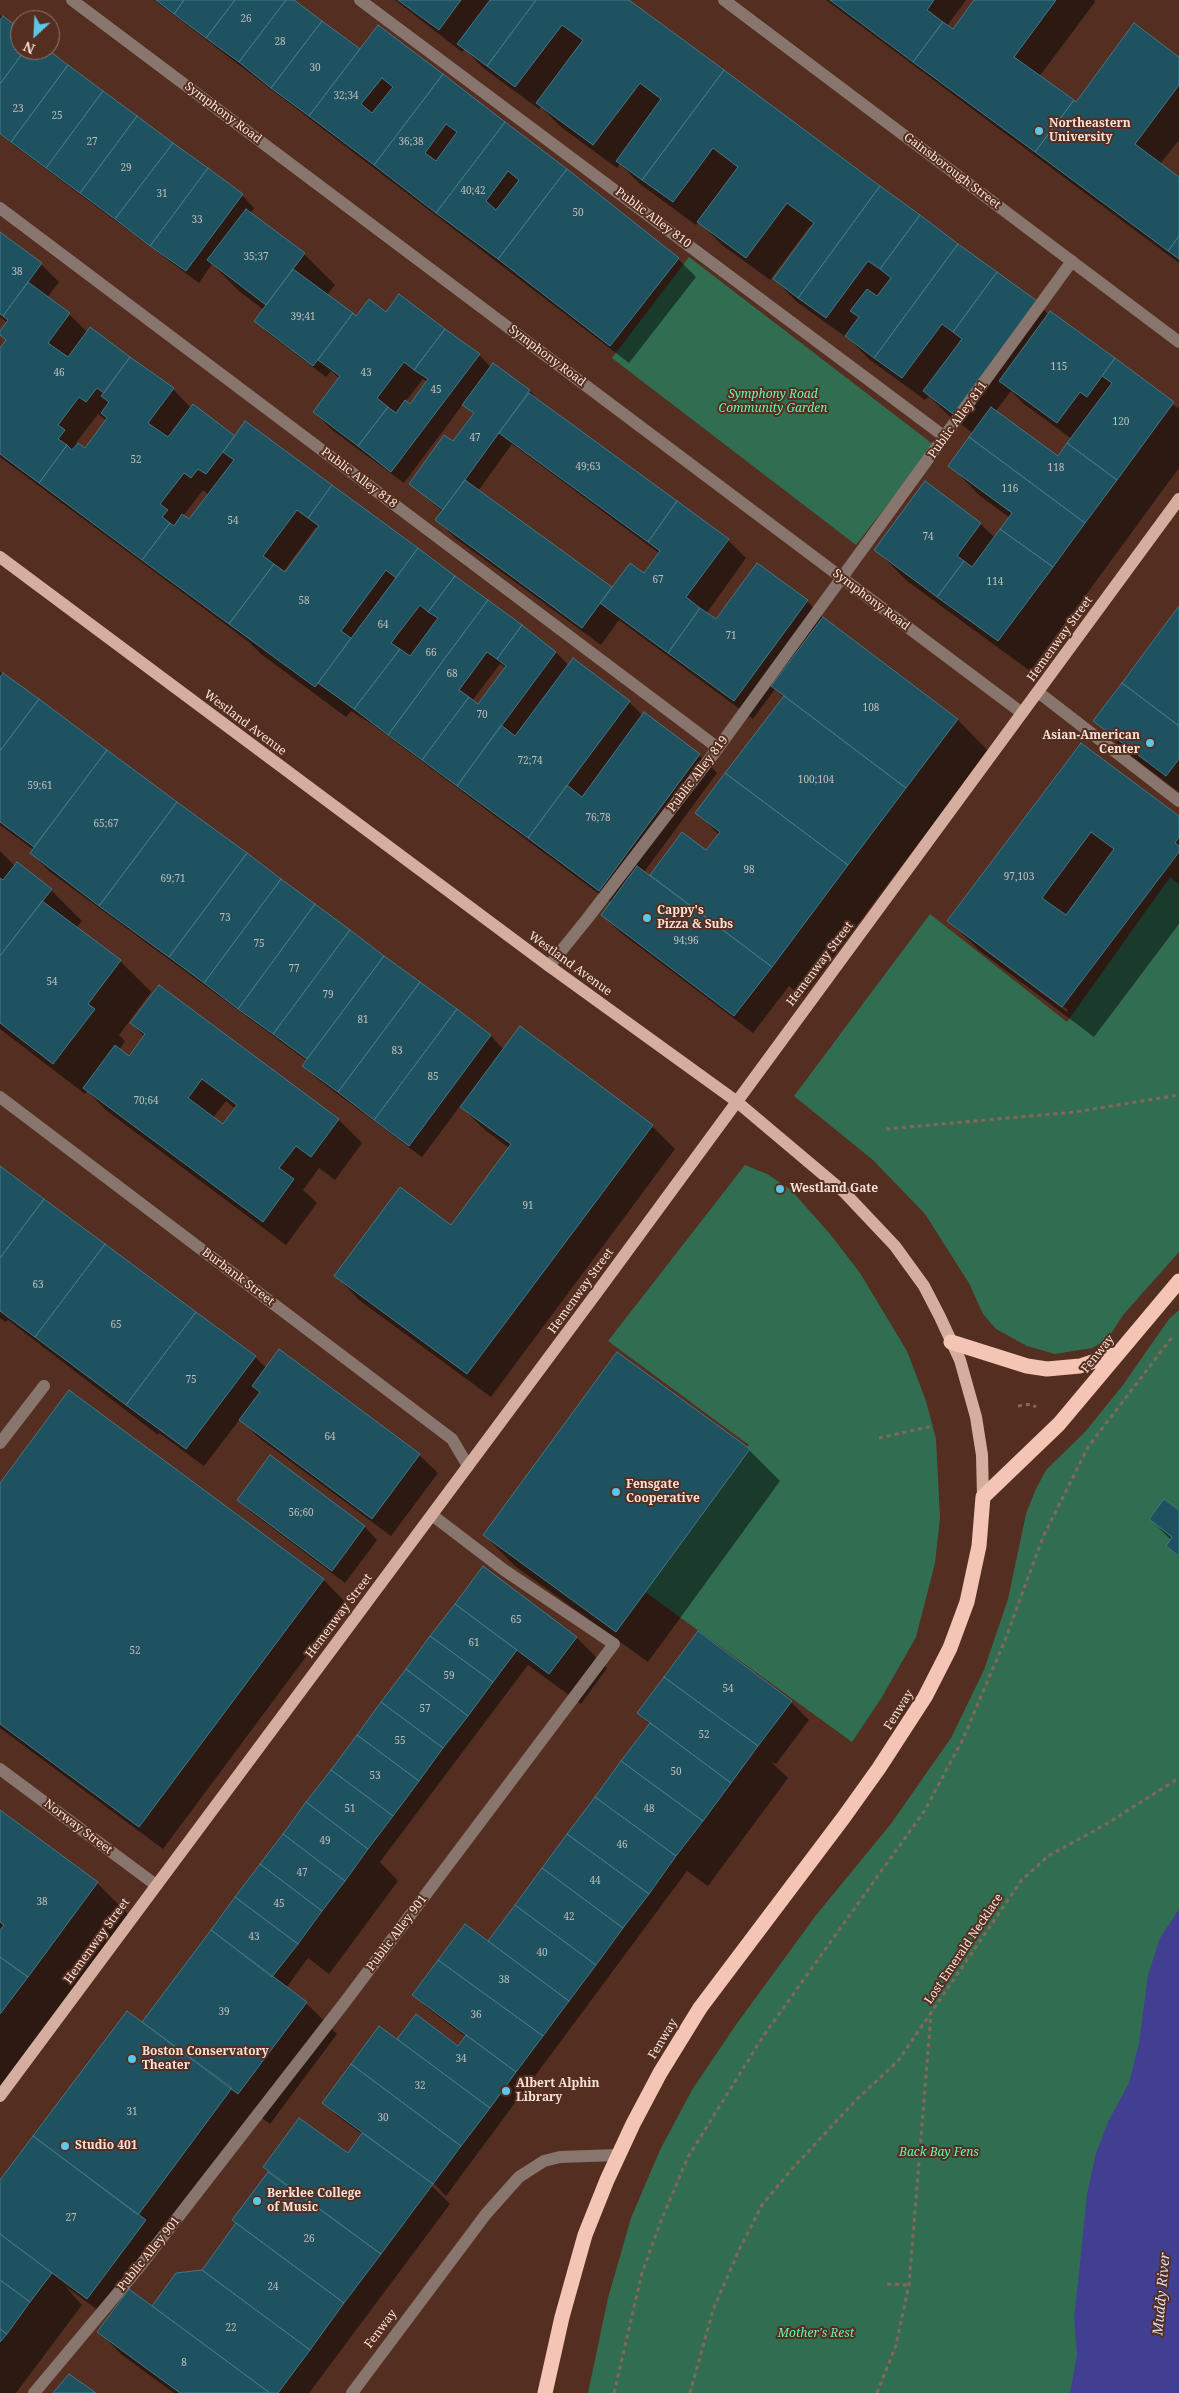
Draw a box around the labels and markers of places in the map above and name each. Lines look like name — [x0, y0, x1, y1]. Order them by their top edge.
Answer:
place label: Northeastern University — [1049, 117, 1131, 145]
marker: Northeastern University — [1033, 125, 1045, 137]
place label: Asian-American Center — [1042, 729, 1140, 757]
marker: Asian-American Center — [1144, 737, 1156, 749]
place label: Cappy's Pizza & Subs — [657, 904, 733, 932]
marker: Cappy's Pizza & Subs — [641, 912, 653, 924]
place label: Westland Gate — [790, 1182, 878, 1196]
marker: Westland Gate — [774, 1183, 786, 1195]
place label: Fensgate Cooperative — [626, 1478, 700, 1506]
marker: Fensgate Cooperative — [610, 1486, 622, 1498]
place label: Boston Conservatory Theater — [142, 2045, 269, 2073]
marker: Boston Conservatory Theater — [126, 2053, 138, 2065]
place label: Albert Alphin Library — [516, 2077, 599, 2105]
marker: Albert Alphin Library — [500, 2085, 512, 2097]
place label: Studio 401 — [75, 2139, 138, 2153]
marker: Studio 401 — [59, 2140, 71, 2152]
place label: Berklee College of Music — [267, 2187, 361, 2215]
marker: Berklee College of Music — [251, 2195, 263, 2207]

